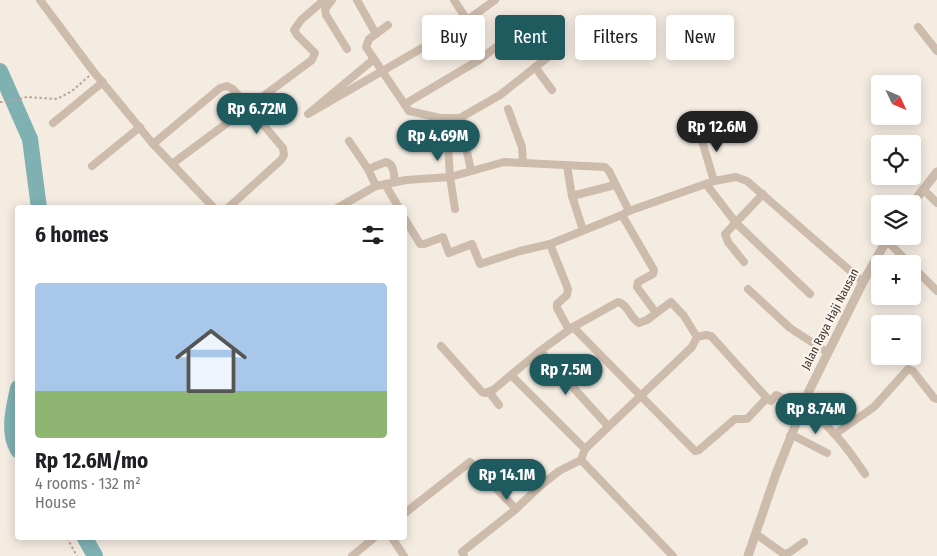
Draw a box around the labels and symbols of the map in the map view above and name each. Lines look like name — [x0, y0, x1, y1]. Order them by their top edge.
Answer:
north arrow — [871, 75, 921, 125]
pin: Rp 6.72M — [205, 92, 309, 135]
pin: Rp 12.6M — [665, 110, 769, 153]
pin: Rp 4.69M — [386, 120, 490, 162]
street label: Jalan Raya Haji Nausan — [798, 266, 862, 372]
pin: Rp 7.5M — [520, 354, 612, 396]
pin: Rp 8.74M — [764, 392, 868, 435]
pin: Rp 14.1M — [455, 458, 559, 501]

